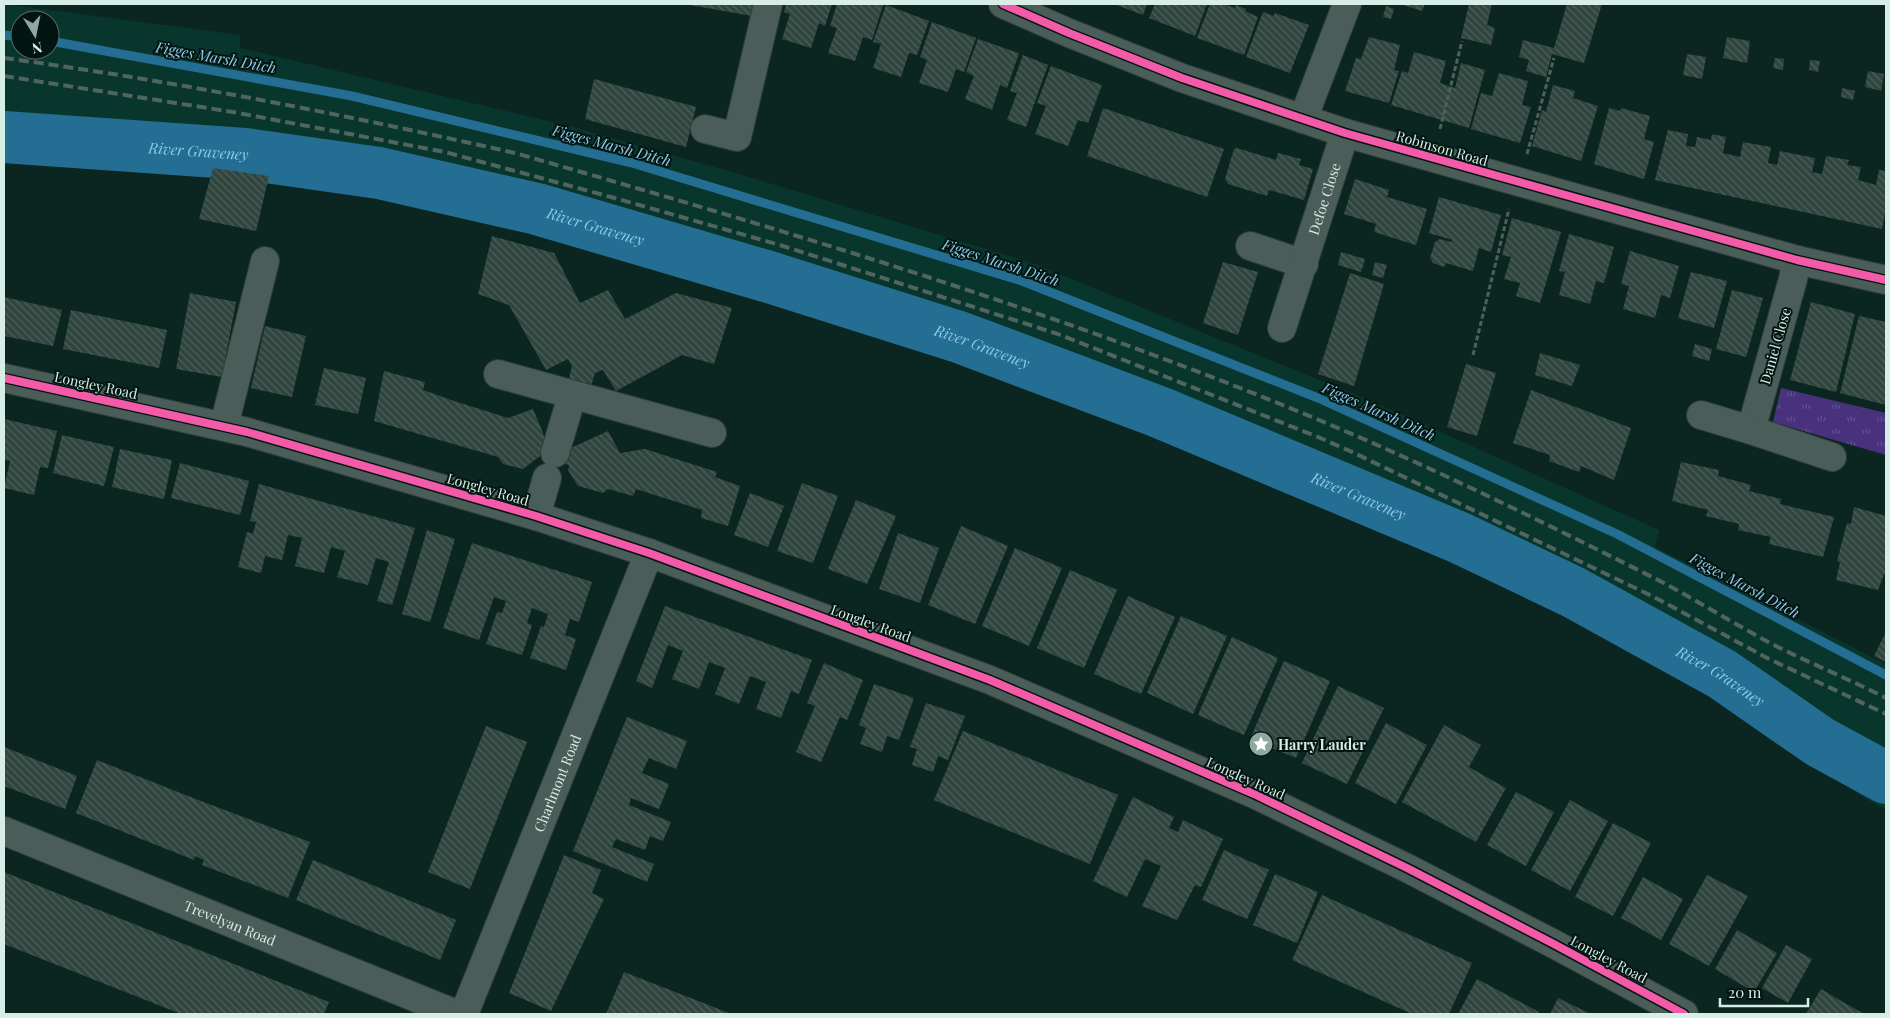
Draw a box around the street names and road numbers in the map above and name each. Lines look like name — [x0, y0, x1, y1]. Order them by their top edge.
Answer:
street label: Robinson Road — [1394, 126, 1490, 170]
street label: Defoe Close — [1303, 160, 1344, 237]
street label: Daniel Close — [1755, 306, 1795, 386]
street label: Longley Road — [53, 367, 139, 403]
street label: Longley Road — [445, 468, 531, 510]
street label: Longley Road — [828, 600, 914, 646]
street label: Charlmont Road — [529, 731, 585, 834]
street label: Longley Road — [1204, 752, 1288, 804]
street label: Trevelyan Road — [182, 896, 279, 950]
street label: Longley Road — [1567, 931, 1651, 987]

